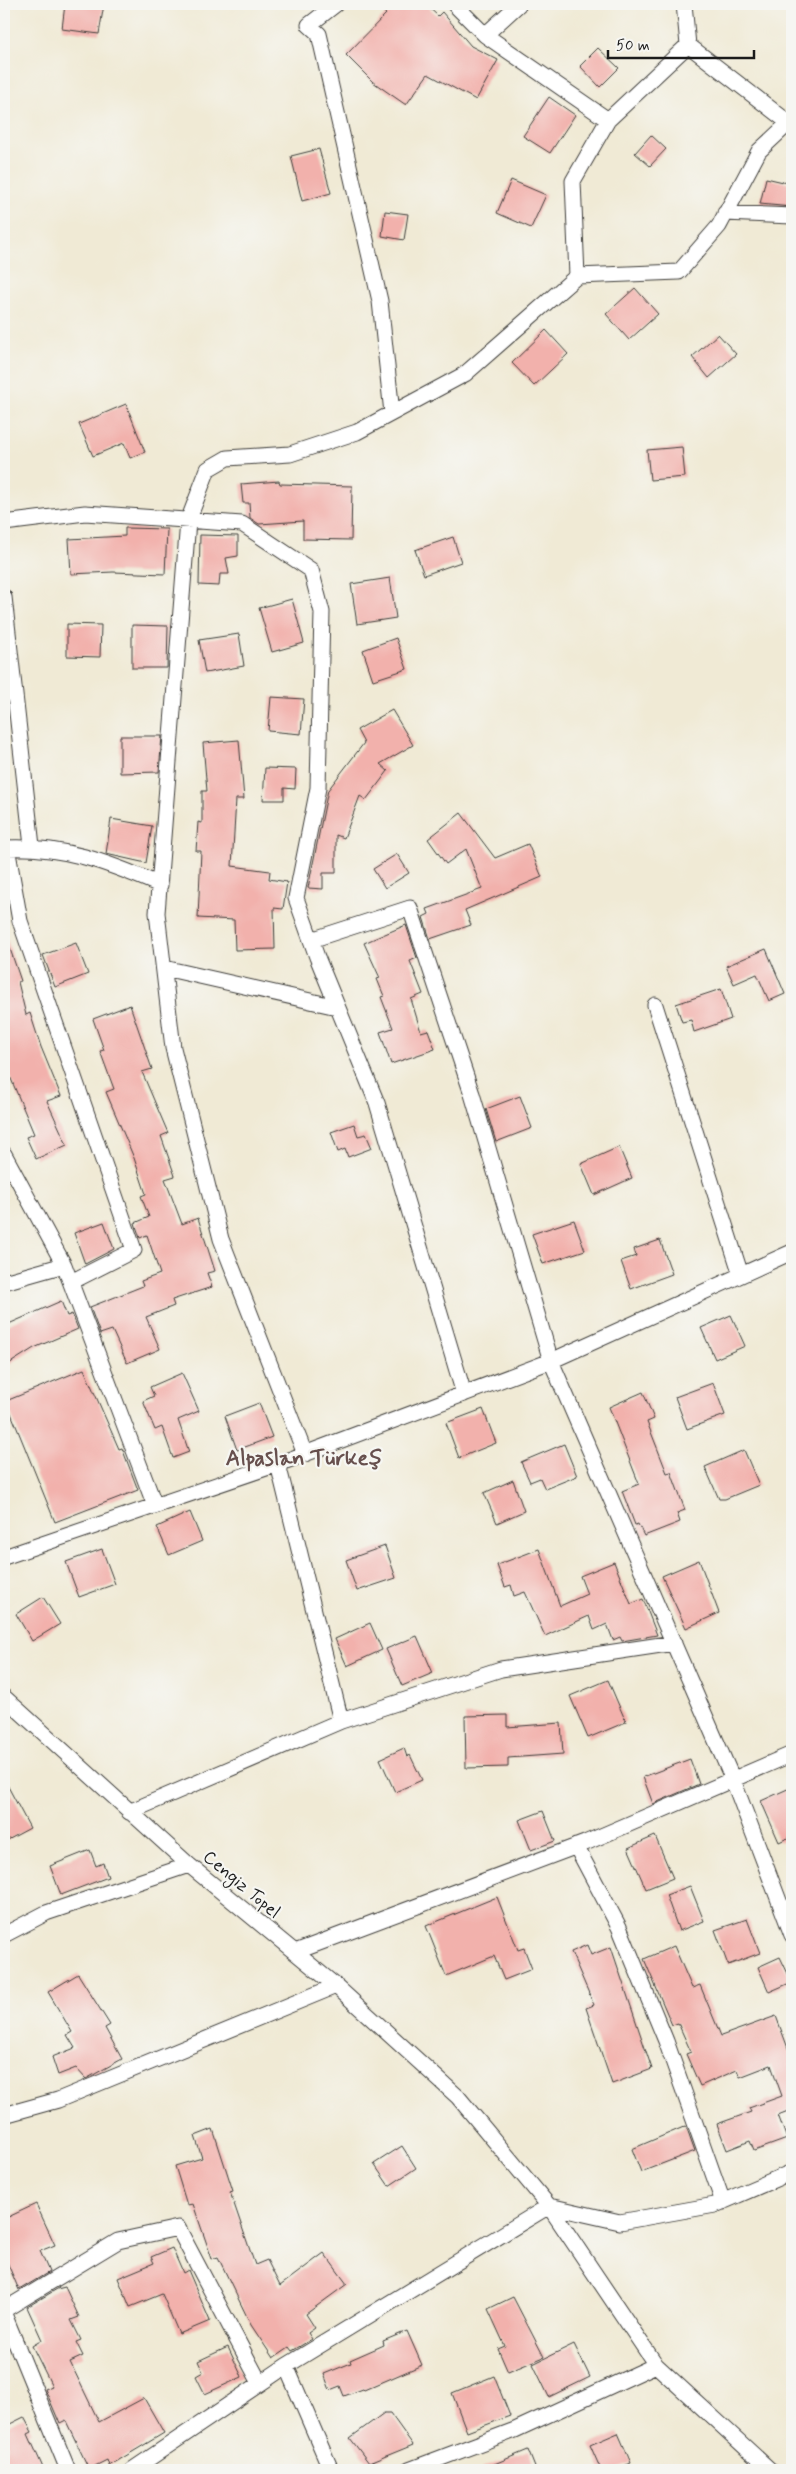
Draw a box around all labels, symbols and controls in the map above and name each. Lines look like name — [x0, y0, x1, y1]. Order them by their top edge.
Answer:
scale bar — [608, 28, 755, 60]
text: 50 m — [616, 36, 650, 56]
district label: Alpaslan Türkeş — [226, 1445, 382, 1473]
street label: Cengiz Topel — [197, 1845, 285, 1925]

